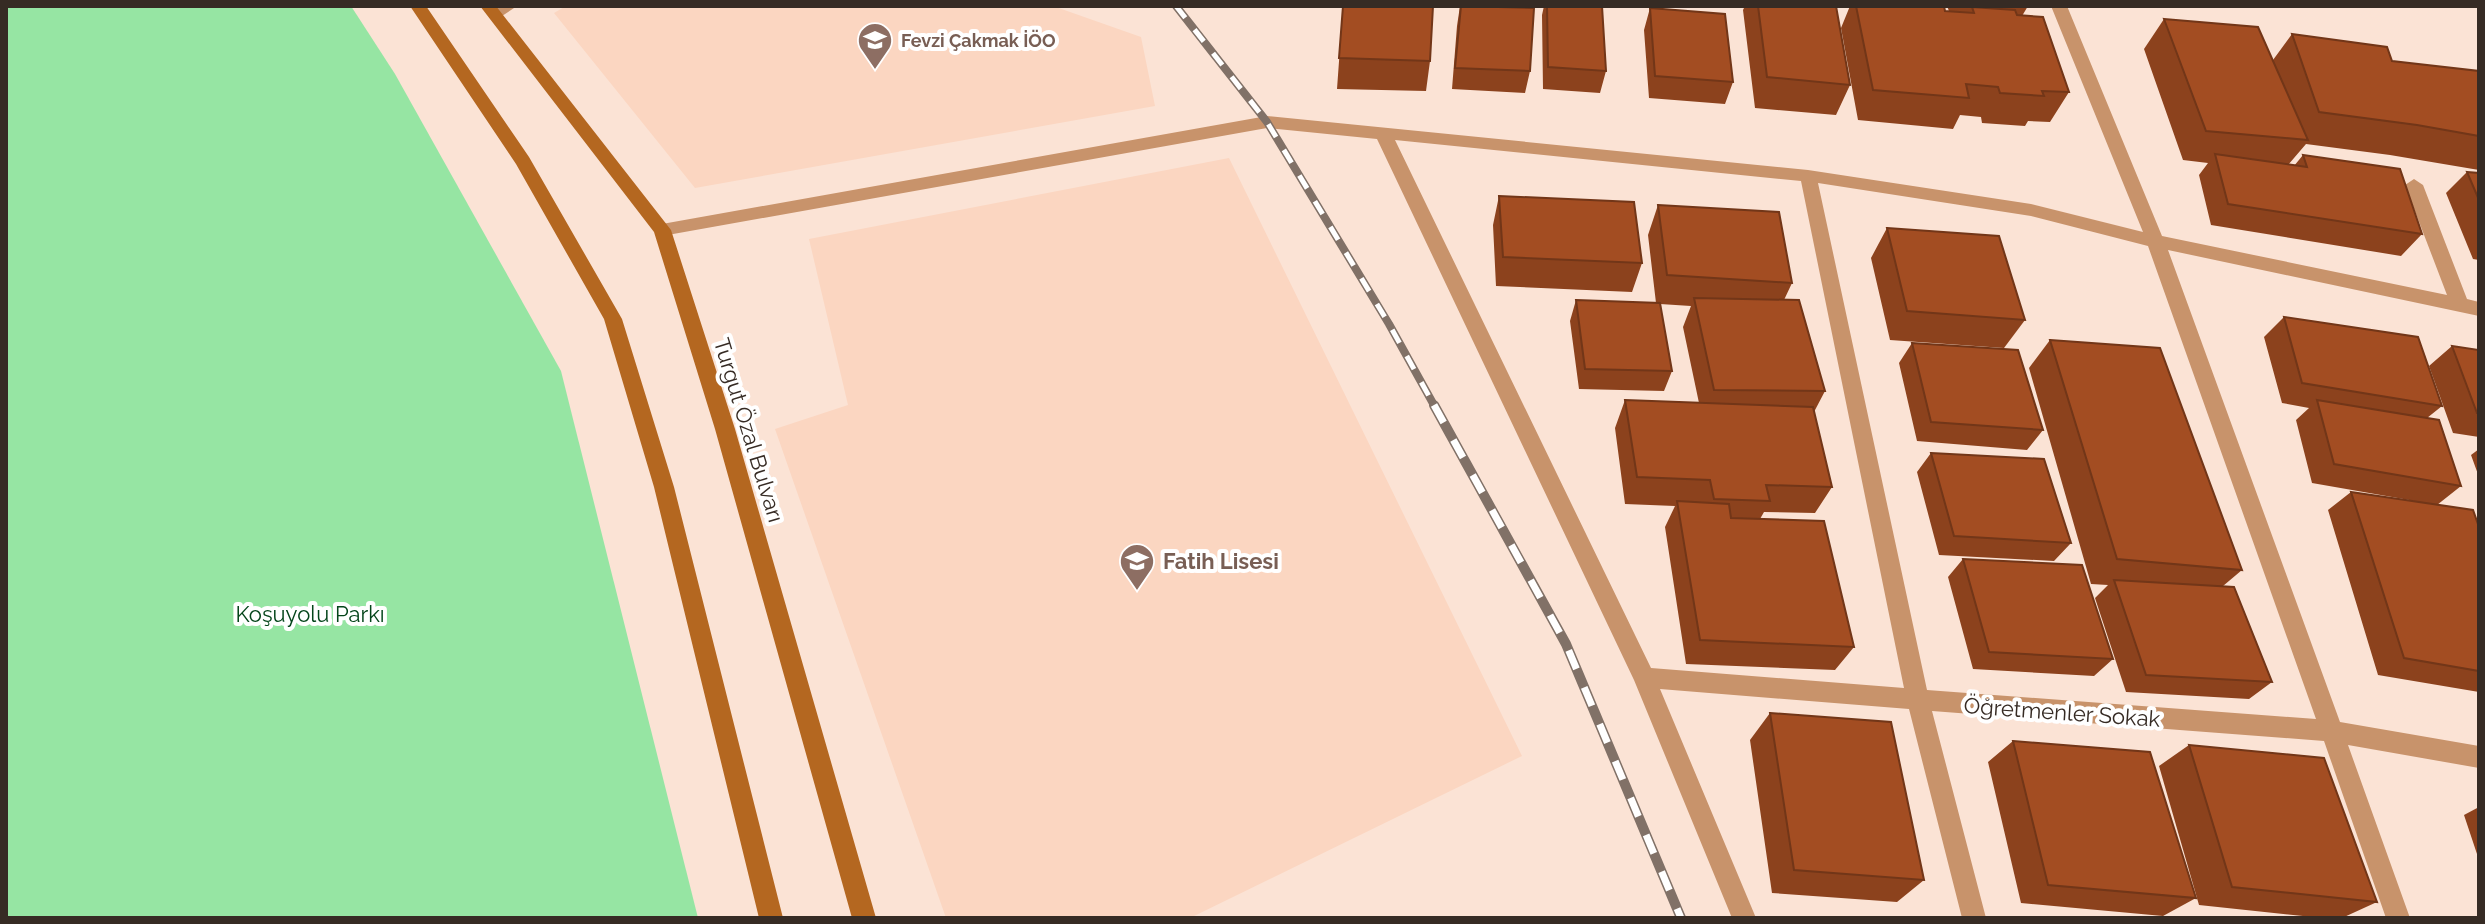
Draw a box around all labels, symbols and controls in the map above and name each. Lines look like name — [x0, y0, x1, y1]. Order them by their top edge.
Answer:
school or university icon: Fevzi Çakmak İÖO — [856, 21, 894, 71]
place label: Fevzi Çakmak İÖO — [901, 29, 1056, 51]
street label: Turgut Özal Bulvarı — [709, 335, 789, 525]
school or university icon: Fatih Lisesi — [1118, 542, 1156, 592]
place label: Fatih Lisesi — [1163, 548, 1279, 574]
park label: Koşuyolu Parkı — [235, 601, 385, 627]
street label: Öğretmenler Sokak — [1963, 692, 2162, 732]

